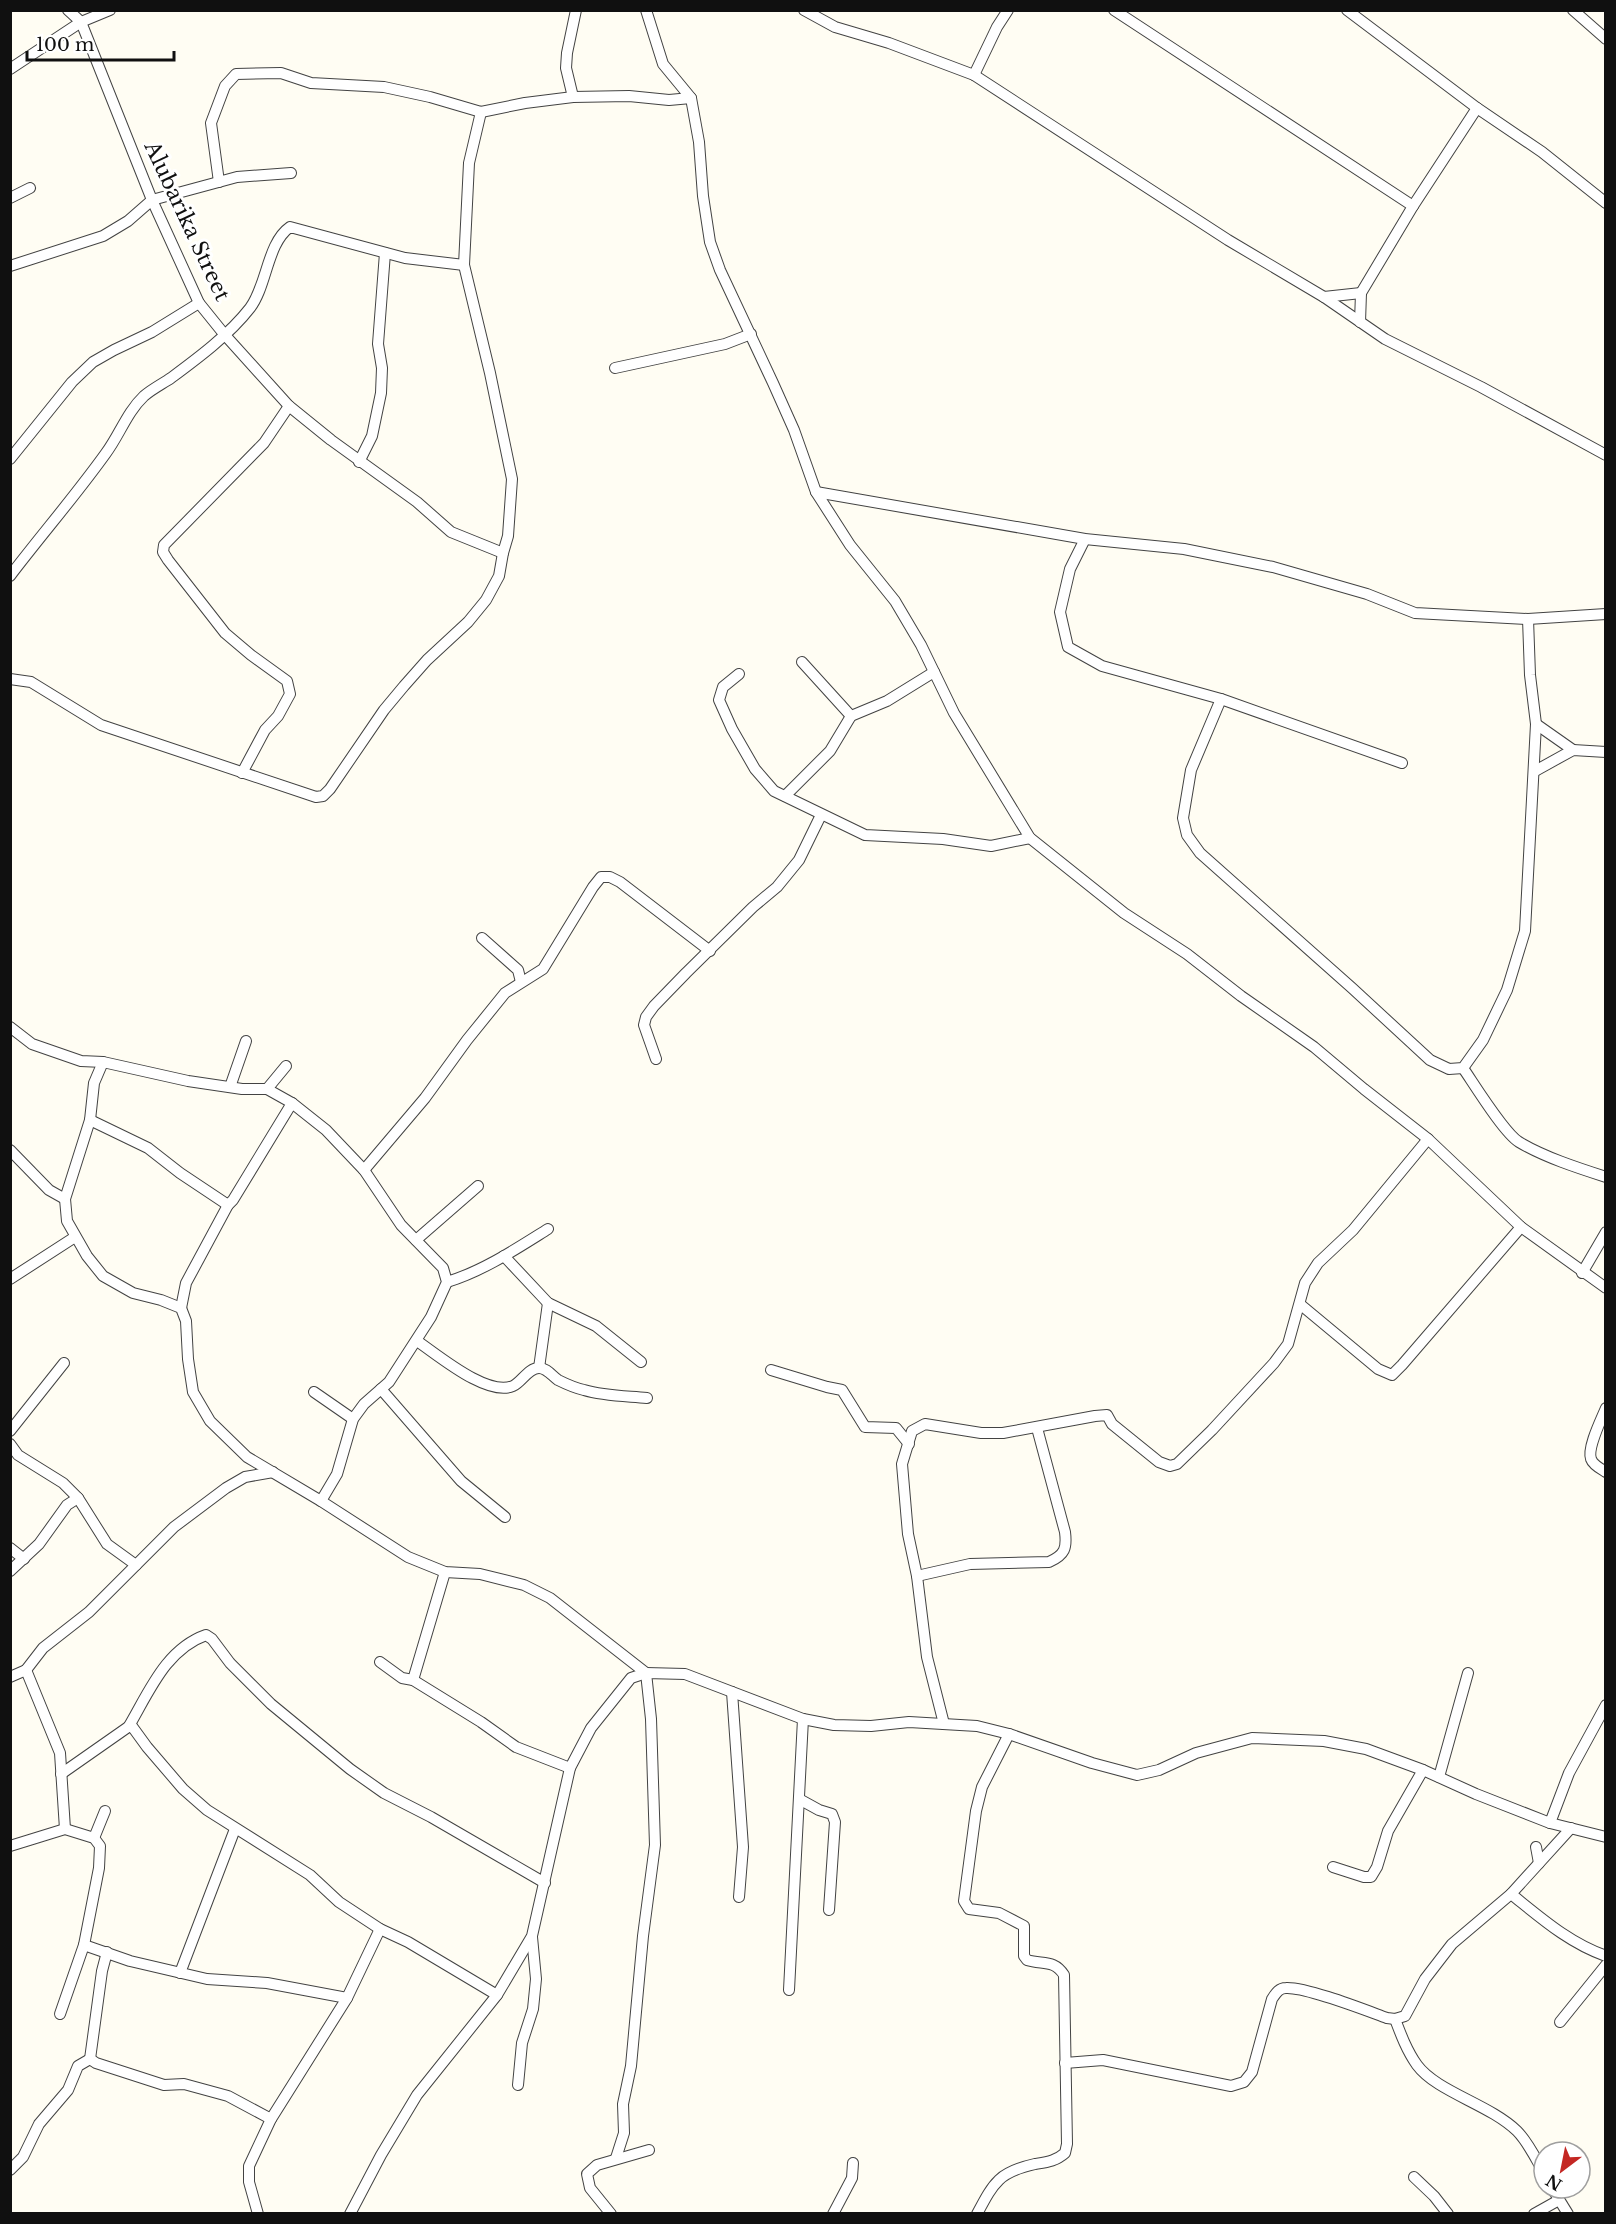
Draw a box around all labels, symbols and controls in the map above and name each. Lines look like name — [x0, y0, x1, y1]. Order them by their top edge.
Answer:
scale bar — [27, 24, 174, 62]
text: 100 m — [36, 34, 94, 56]
street label: Alubarika Street — [138, 136, 235, 305]
north arrow — [1532, 2140, 1592, 2200]
text: N — [1542, 2170, 1566, 2195]

